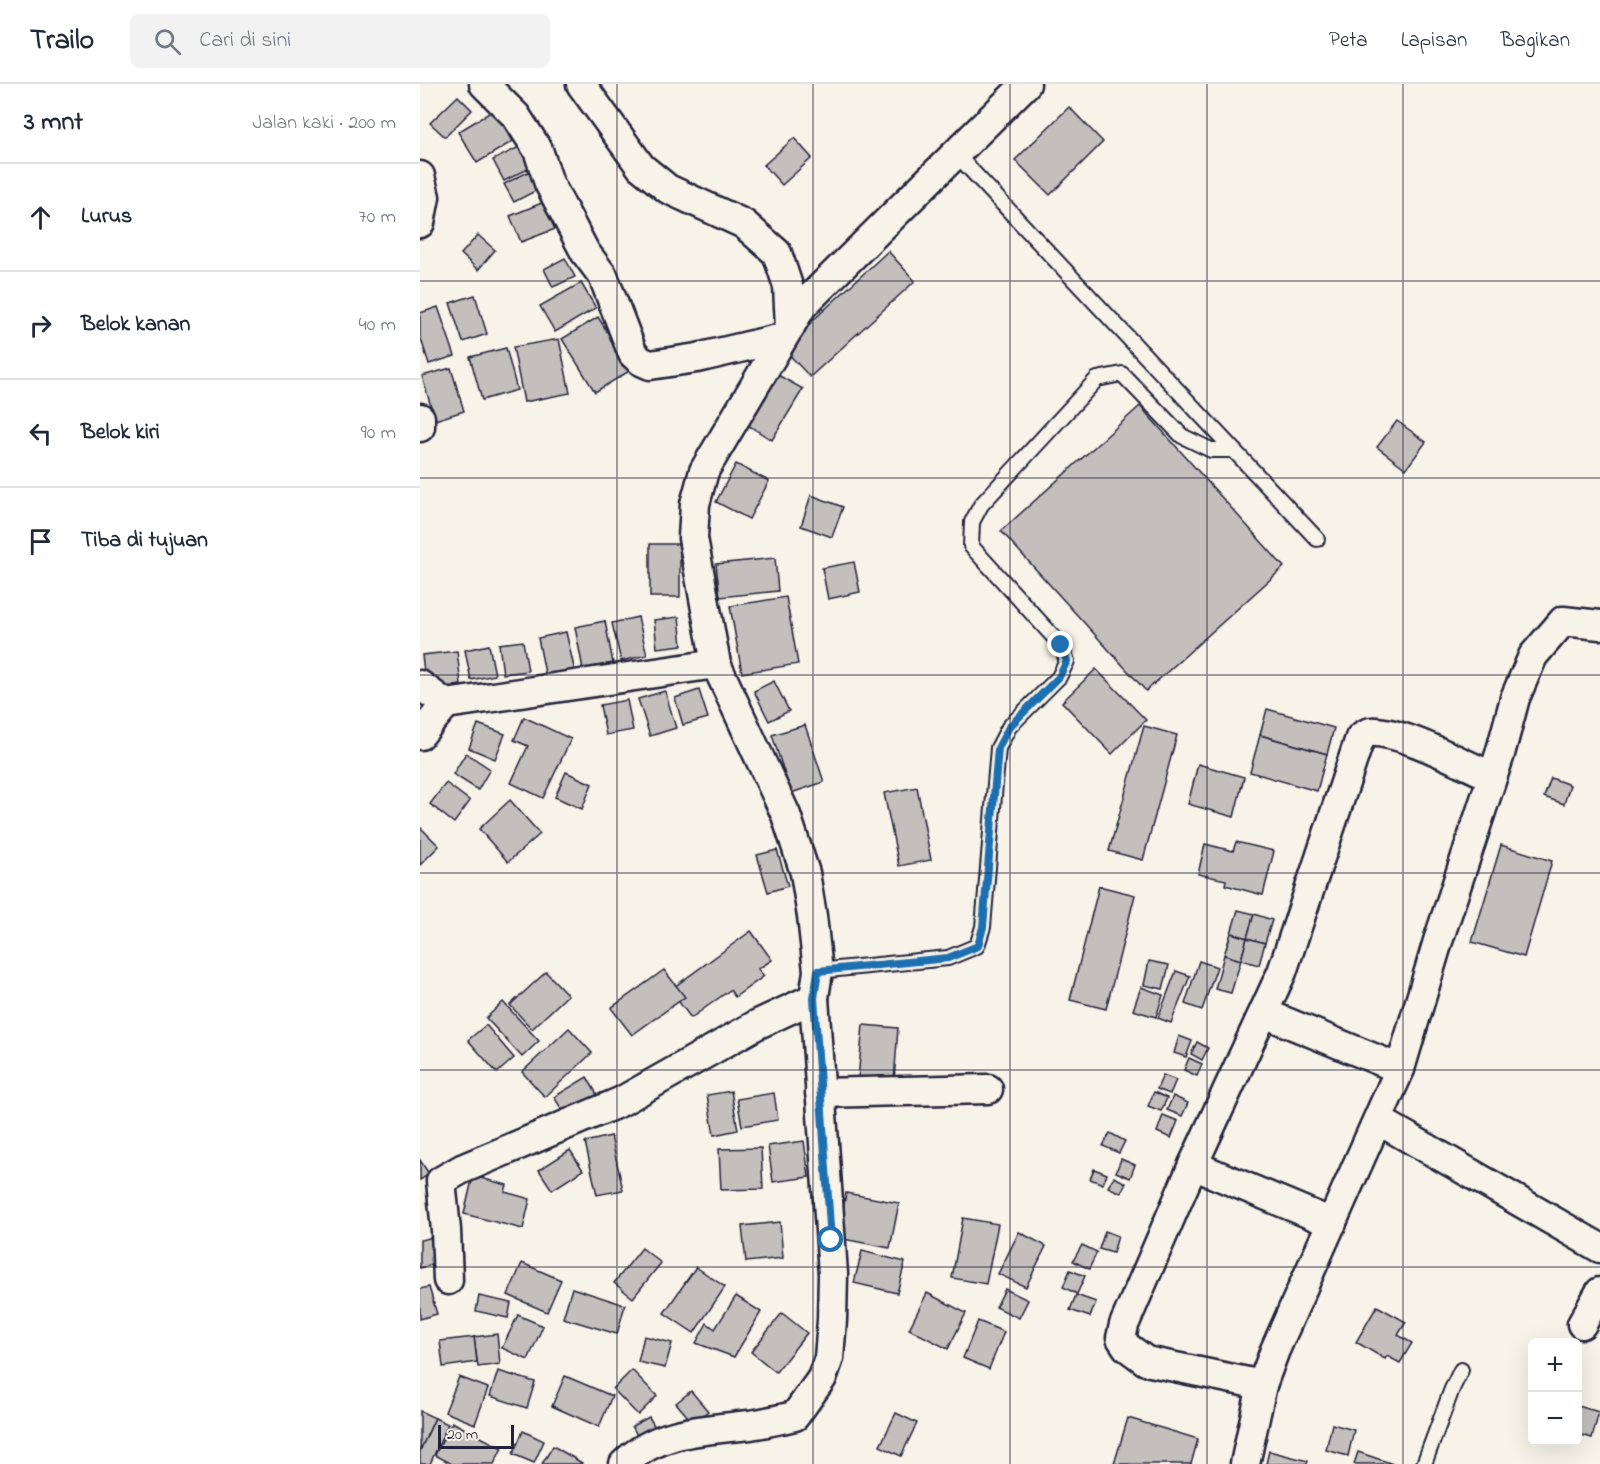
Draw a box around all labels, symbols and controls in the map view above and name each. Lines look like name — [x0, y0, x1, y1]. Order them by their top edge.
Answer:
search box — [130, 14, 550, 68]
text: Trailo — [30, 21, 94, 62]
icon: search — [151, 25, 184, 58]
text: Cari di sini — [199, 25, 291, 57]
text: Peta — [1329, 26, 1368, 56]
text: Lapisan — [1401, 26, 1467, 56]
text: Bagikan — [1500, 26, 1570, 56]
text: 3 mnt — [24, 104, 83, 142]
text: Jalan kaki · 200 m — [253, 109, 396, 138]
icon: ahead — [24, 201, 57, 234]
text: Lurus — [81, 201, 132, 233]
text: 70 m — [359, 203, 396, 232]
icon: right — [24, 309, 57, 342]
text: Belok kanan — [81, 309, 190, 341]
text: 40 m — [359, 311, 396, 340]
icon: left — [24, 417, 57, 450]
text: Belok kiri — [81, 417, 160, 449]
text: 90 m — [361, 419, 396, 448]
icon: arrive — [24, 525, 57, 558]
text: Tiba di tujuan — [81, 525, 208, 557]
route end — [1047, 631, 1073, 657]
route start — [817, 1226, 843, 1252]
map controls — [1528, 1338, 1582, 1446]
button: + — [1528, 1338, 1582, 1392]
button: − — [1528, 1392, 1582, 1446]
scale bar — [438, 1422, 514, 1450]
text: 20 m — [447, 1423, 478, 1447]

